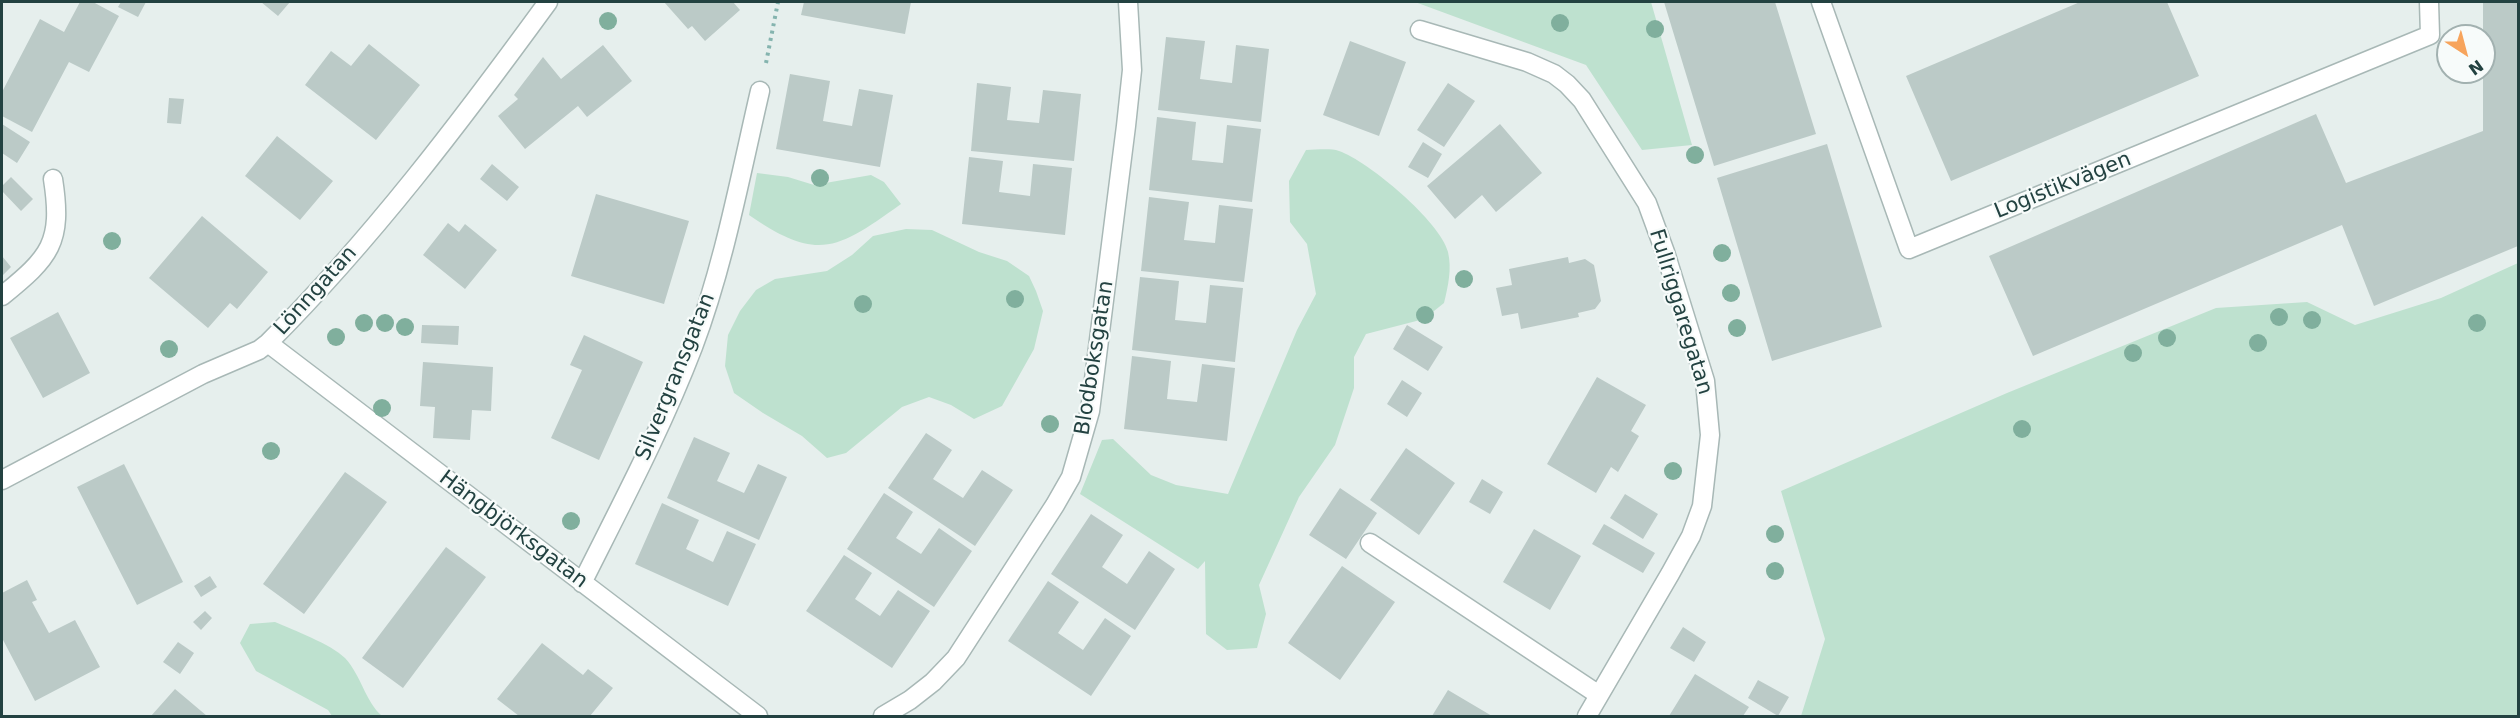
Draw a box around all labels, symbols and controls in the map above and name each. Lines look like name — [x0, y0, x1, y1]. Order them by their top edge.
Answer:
north arrow — [2436, 24, 2496, 84]
text: N — [2465, 56, 2487, 79]
street label: Logistikvägen — [1991, 147, 2135, 225]
street label: Fullriggaregatan — [1643, 226, 1717, 398]
street label: Lönngatan — [269, 241, 363, 341]
street label: Blodboksgatan — [1070, 279, 1120, 437]
street label: Silvergransgatan — [631, 290, 721, 464]
street label: Hängbjörksgatan — [434, 466, 592, 594]

